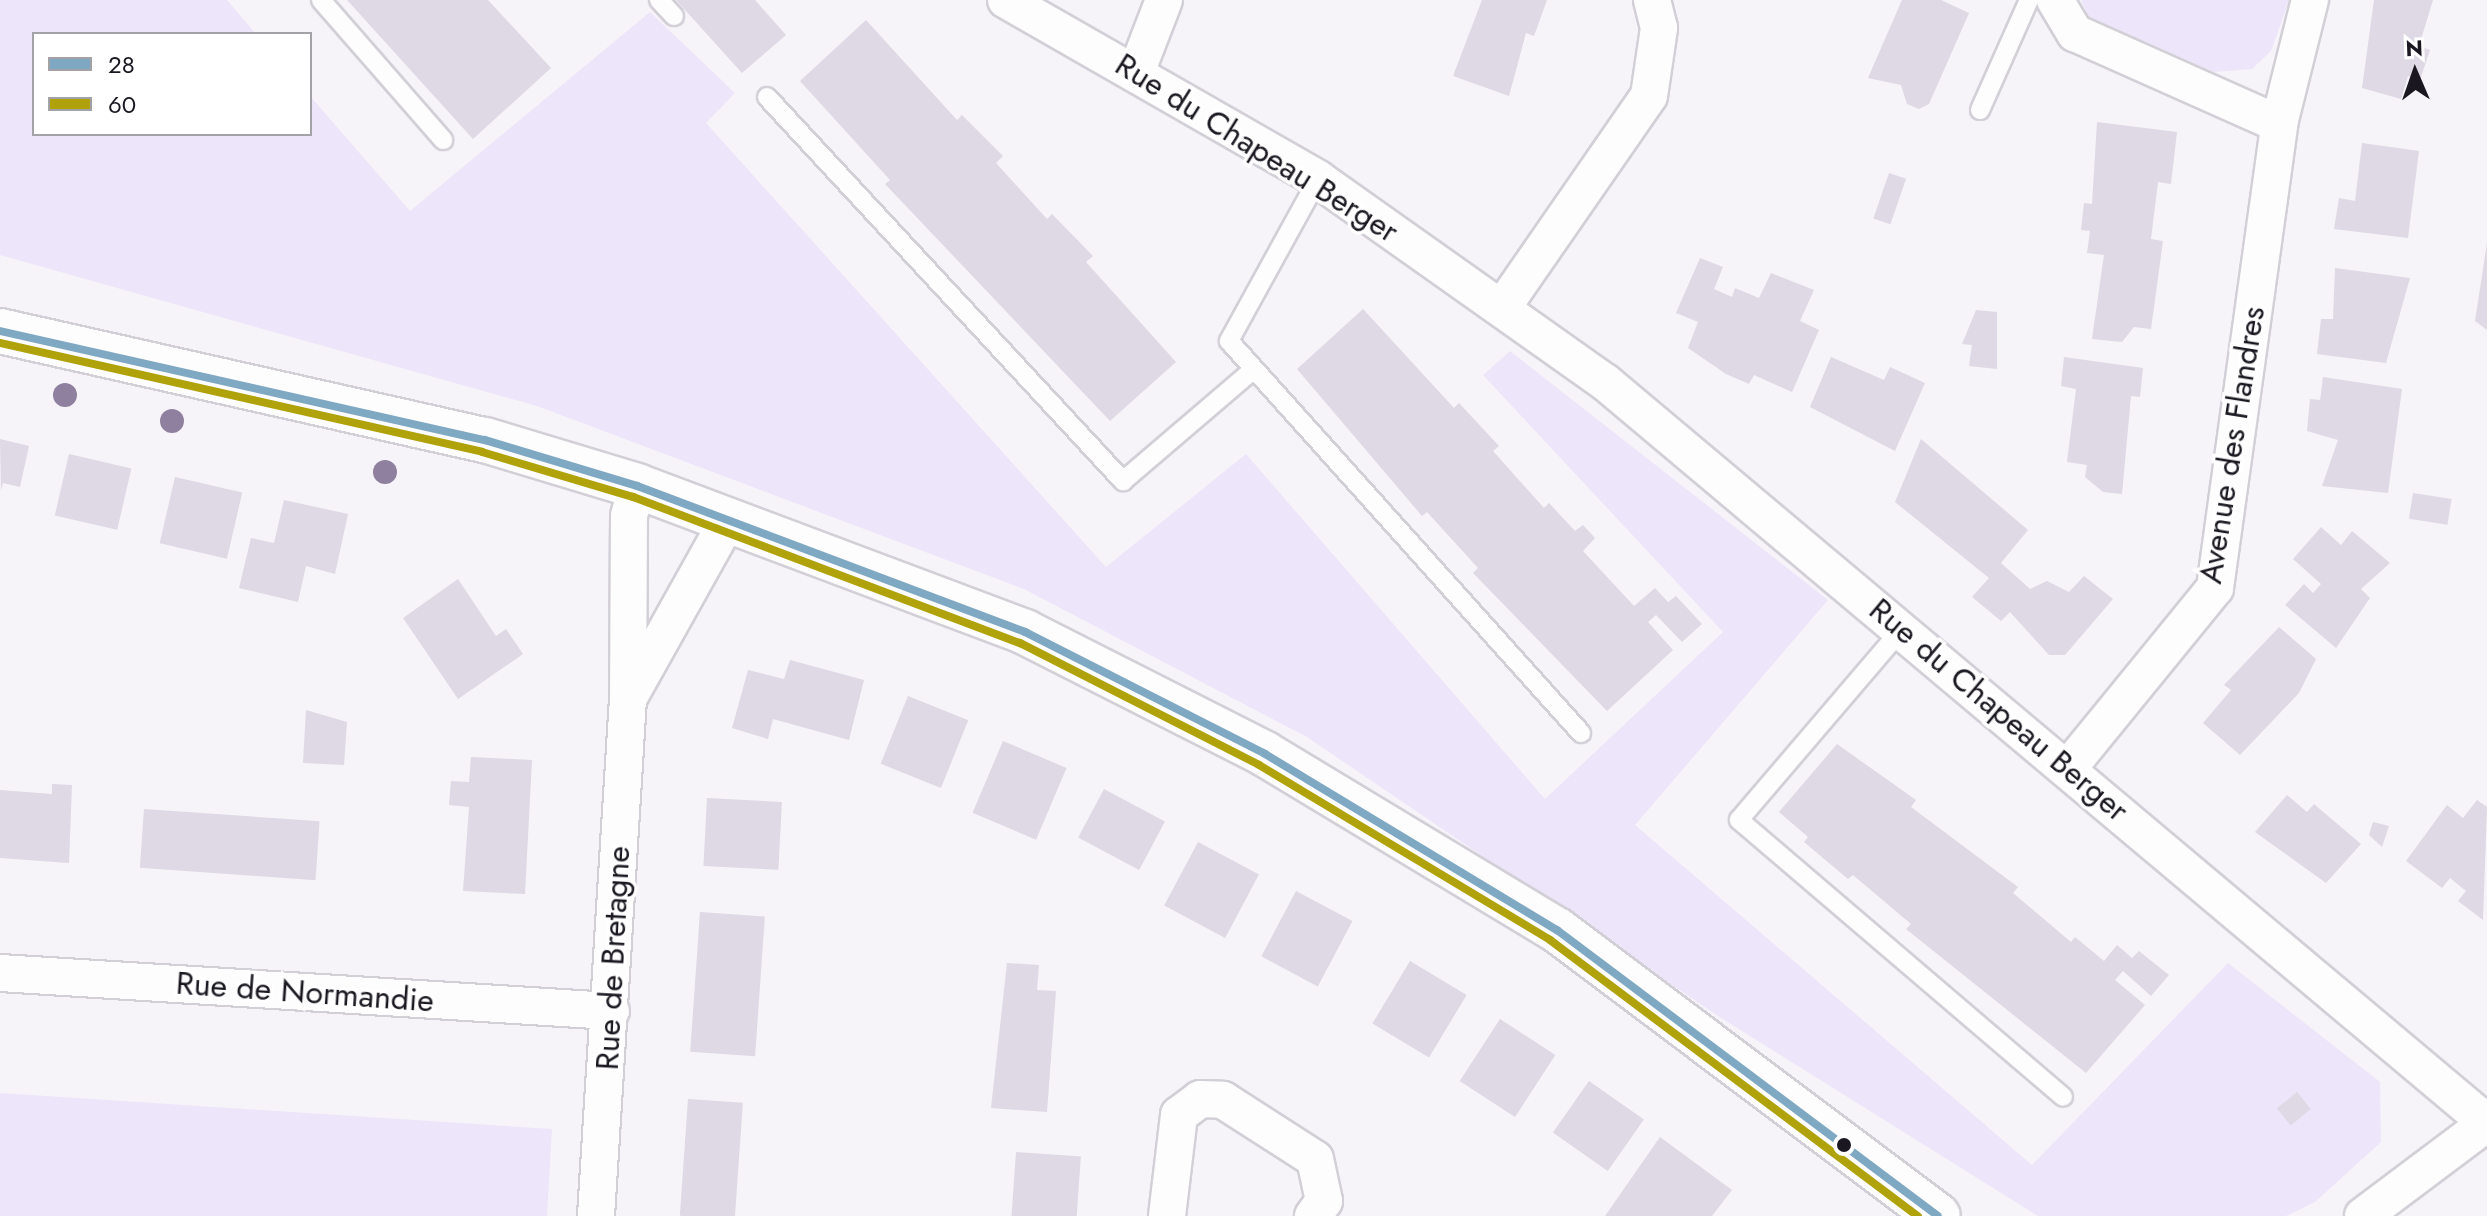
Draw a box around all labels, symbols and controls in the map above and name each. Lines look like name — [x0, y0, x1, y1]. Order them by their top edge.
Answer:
legend — [32, 32, 312, 136]
north arrow — [2375, 32, 2455, 112]
text: N — [2405, 32, 2423, 64]
street label: Rue du Chapeau Berger — [1108, 45, 1406, 251]
text: 28 — [108, 47, 135, 82]
text: 60 — [108, 87, 136, 122]
street label: Avenue des Flandres — [2191, 304, 2273, 586]
street label: Rue du Chapeau Berger — [1862, 590, 2136, 830]
street label: Rue de Bretagne — [588, 845, 638, 1071]
street label: Rue de Normandie — [175, 964, 435, 1020]
unlabelled marker — [1836, 1137, 1852, 1153]

